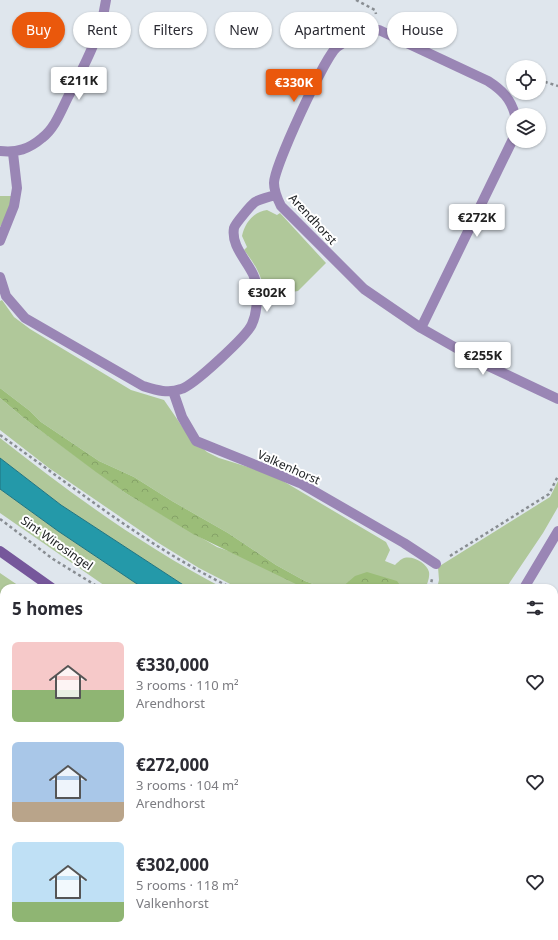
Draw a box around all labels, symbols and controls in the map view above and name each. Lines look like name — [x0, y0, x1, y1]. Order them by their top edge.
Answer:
chip: Buy — [12, 12, 65, 48]
chip: Rent — [73, 12, 131, 48]
chip: Filters — [139, 12, 207, 48]
chip: New — [215, 12, 272, 48]
chip: Apartment — [280, 12, 379, 48]
chip: House — [387, 12, 457, 48]
map controls — [506, 60, 546, 148]
button: locate — [506, 60, 546, 100]
pin: €211K — [51, 67, 107, 101]
pin: €330K — [266, 69, 322, 103]
text: €211K — [60, 71, 98, 89]
text: €330K — [275, 73, 313, 91]
button: layers — [506, 108, 546, 148]
street label: Arendhorst — [285, 190, 341, 249]
pin: €272K — [449, 204, 505, 238]
text: €272K — [458, 208, 496, 226]
pin: €302K — [239, 279, 295, 313]
text: €302K — [248, 283, 286, 301]
pin: €255K — [455, 342, 511, 376]
text: €255K — [464, 346, 502, 364]
street label: Valkenhorst — [255, 446, 324, 489]
street label: Sint Wirosingel — [18, 512, 96, 574]
text: 5 homes — [12, 597, 83, 620]
icon: filters — [524, 597, 546, 619]
text: €330,000 — [136, 653, 209, 676]
icon: home — [44, 658, 92, 706]
icon: heart — [524, 671, 546, 693]
text: 3 rooms · 110 m² — [136, 676, 239, 694]
text: Arendhorst — [136, 694, 205, 712]
text: €272,000 — [136, 753, 209, 776]
icon: home — [44, 758, 92, 806]
icon: heart — [524, 771, 546, 793]
text: 3 rooms · 104 m² — [136, 776, 239, 794]
text: Arendhorst — [136, 794, 205, 812]
text: €302,000 — [136, 853, 209, 876]
icon: home — [44, 858, 92, 906]
icon: heart — [524, 871, 546, 893]
text: 5 rooms · 118 m² — [136, 876, 239, 894]
text: Valkenhorst — [136, 894, 209, 912]

